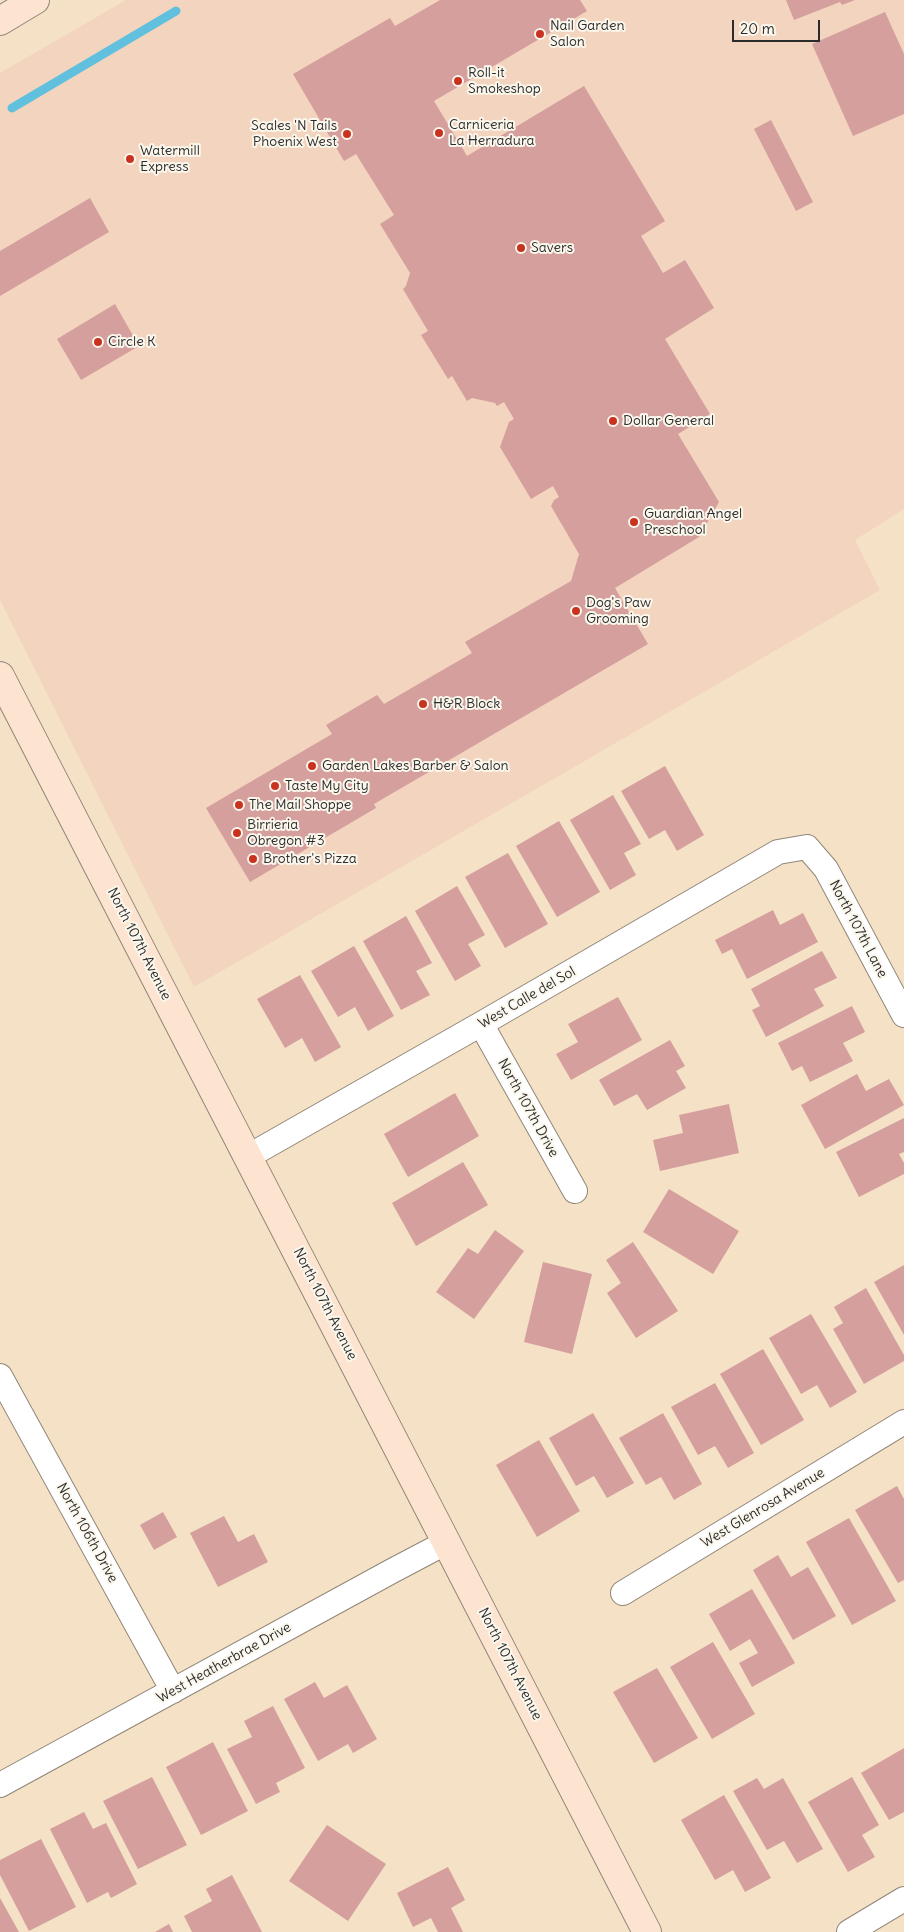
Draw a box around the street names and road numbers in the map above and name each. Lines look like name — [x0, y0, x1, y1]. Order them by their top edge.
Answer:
street label: North 107th Lane — [825, 877, 891, 981]
street label: North 107th Avenue — [103, 885, 175, 1003]
street label: West Calle del Sol — [475, 963, 579, 1033]
street label: North 107th Drive — [494, 1056, 562, 1160]
street label: North 107th Avenue — [289, 1245, 361, 1363]
street label: West Glenrosa Avenue — [698, 1464, 828, 1552]
street label: North 106th Drive — [53, 1480, 121, 1586]
street label: North 107th Avenue — [474, 1605, 546, 1723]
street label: West Heatherbrae Drive — [154, 1619, 294, 1707]

